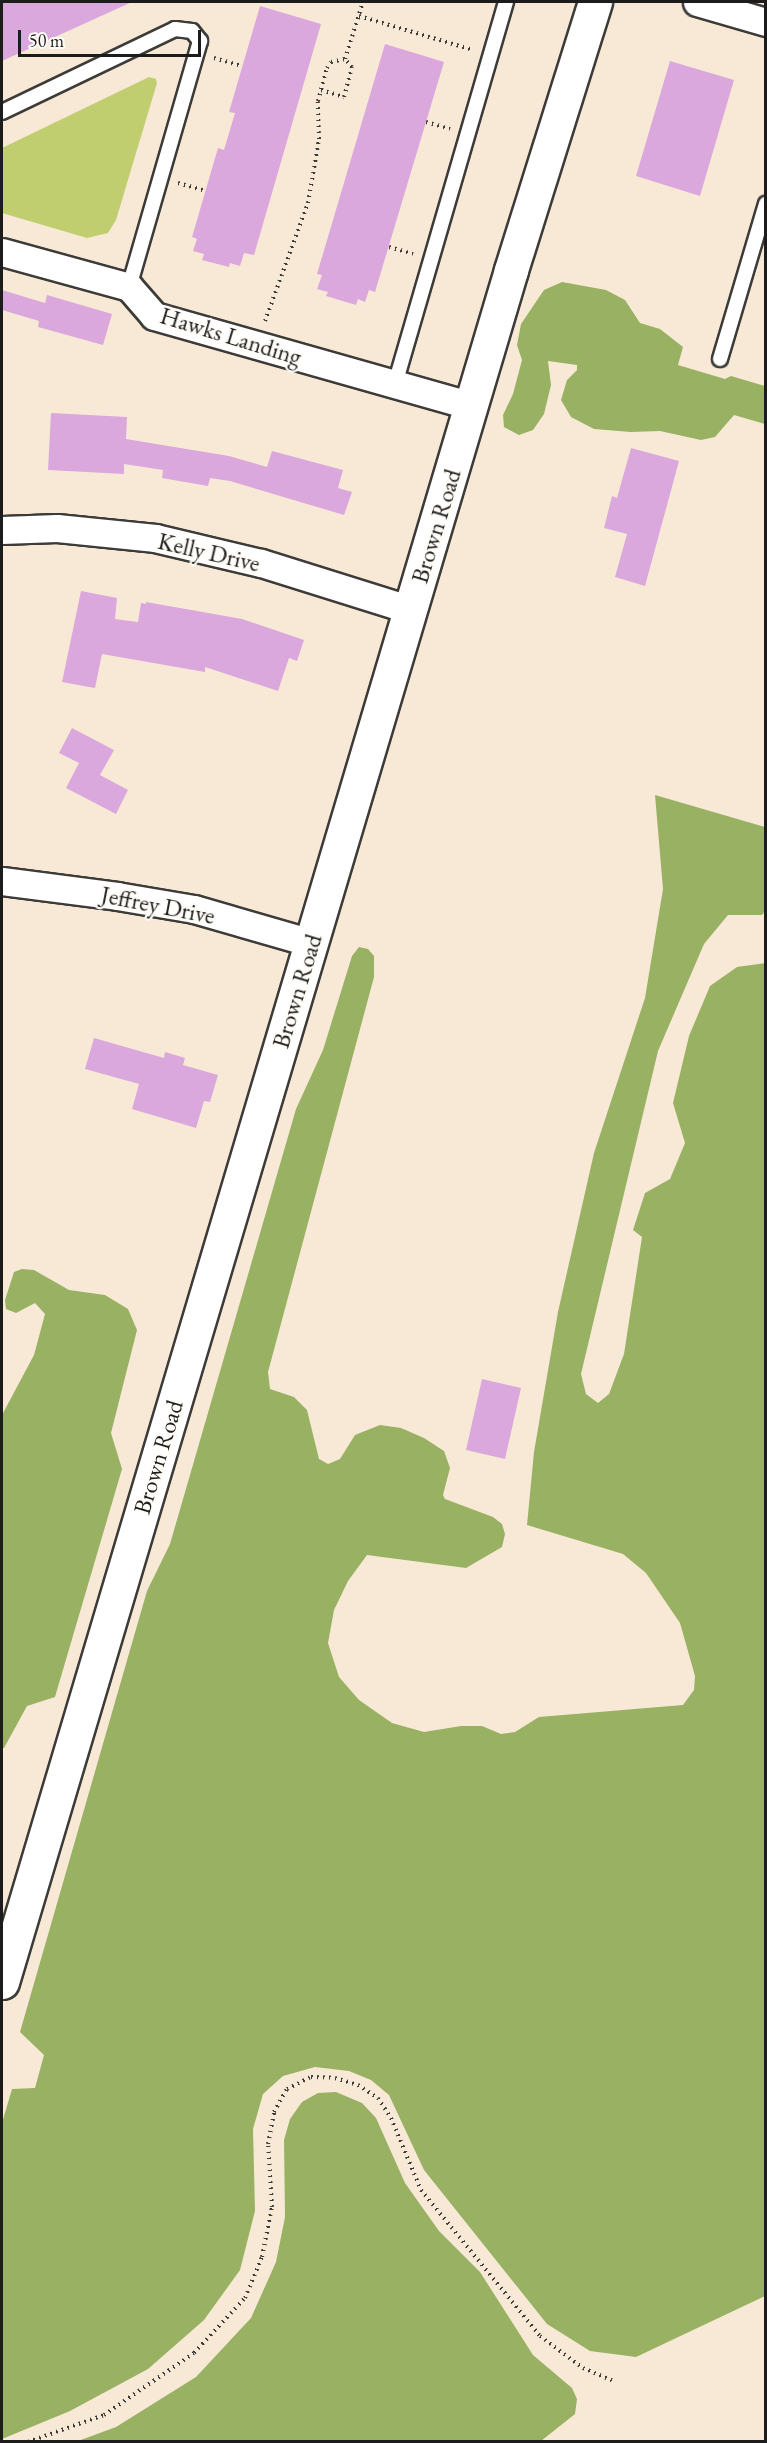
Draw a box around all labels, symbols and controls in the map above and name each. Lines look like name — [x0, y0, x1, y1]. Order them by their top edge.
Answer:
scale bar — [21, 18, 204, 56]
text: 50 m — [29, 29, 64, 52]
street label: Hawks Landing — [157, 301, 305, 371]
street label: Brown Road — [405, 465, 467, 587]
street label: Kelly Drive — [155, 526, 263, 578]
street label: Jeffrey Drive — [99, 880, 217, 930]
street label: Brown Road — [266, 930, 328, 1052]
street label: Brown Road — [127, 1396, 189, 1518]

